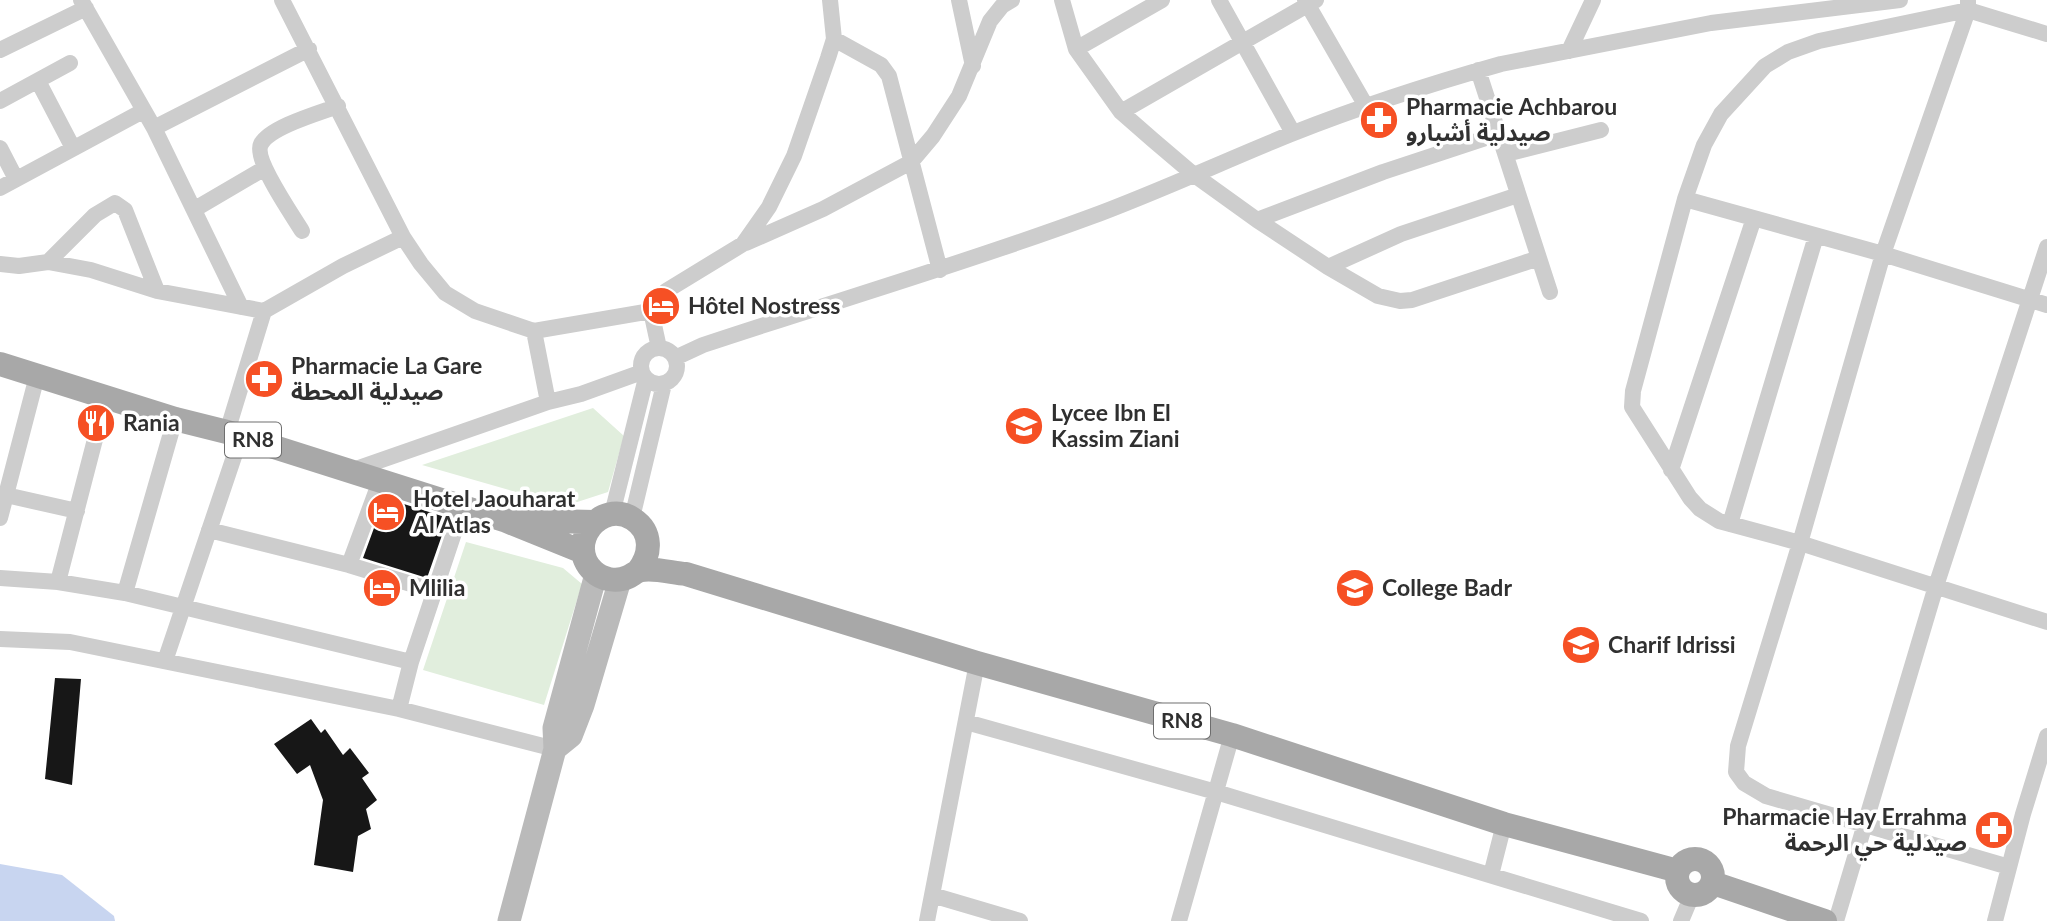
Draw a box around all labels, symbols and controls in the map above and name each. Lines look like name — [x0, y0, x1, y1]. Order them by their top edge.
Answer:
place label: Pharmacie Achbarou صيدلية أشبارو — [1406, 92, 1617, 147]
pharmacy icon: Pharmacie Achbarou صيدلية أشبارو — [1358, 99, 1400, 141]
hotel icon: Hôtel Nostress — [640, 285, 682, 327]
place label: Hôtel Nostress — [688, 291, 840, 319]
place label: Pharmacie La Gare صيدلية المحطة — [291, 351, 482, 405]
pharmacy icon: Pharmacie La Gare صيدلية المحطة — [243, 358, 285, 400]
place label: Lycee Ibn El Kassim Ziani — [1051, 398, 1180, 452]
restaurant icon: Rania — [75, 402, 117, 444]
school or university icon: Lycee Ibn El Kassim Ziani — [1003, 405, 1045, 447]
place label: Rania — [123, 408, 180, 436]
road number: RN8 — [225, 422, 281, 458]
place label: Hotel Jaouharat Al Atlas — [412, 484, 576, 538]
hotel icon: Hotel Jaouharat Al Atlas — [365, 491, 407, 533]
hotel icon: Mlilia — [361, 567, 403, 609]
school or university icon: College Badr — [1334, 567, 1376, 609]
place label: Mlilia — [409, 573, 465, 601]
place label: College Badr — [1382, 573, 1512, 601]
school or university icon: Charif Idrissi — [1560, 624, 1602, 666]
place label: Charif Idrissi — [1608, 630, 1736, 658]
road number: RN8 — [1154, 704, 1210, 738]
place label: Pharmacie Hay Errahma صيدلية حي الرحمة — [1722, 802, 1967, 861]
pharmacy icon: Pharmacie Hay Errahma صيدلية حي الرحمة — [1973, 809, 2015, 851]

